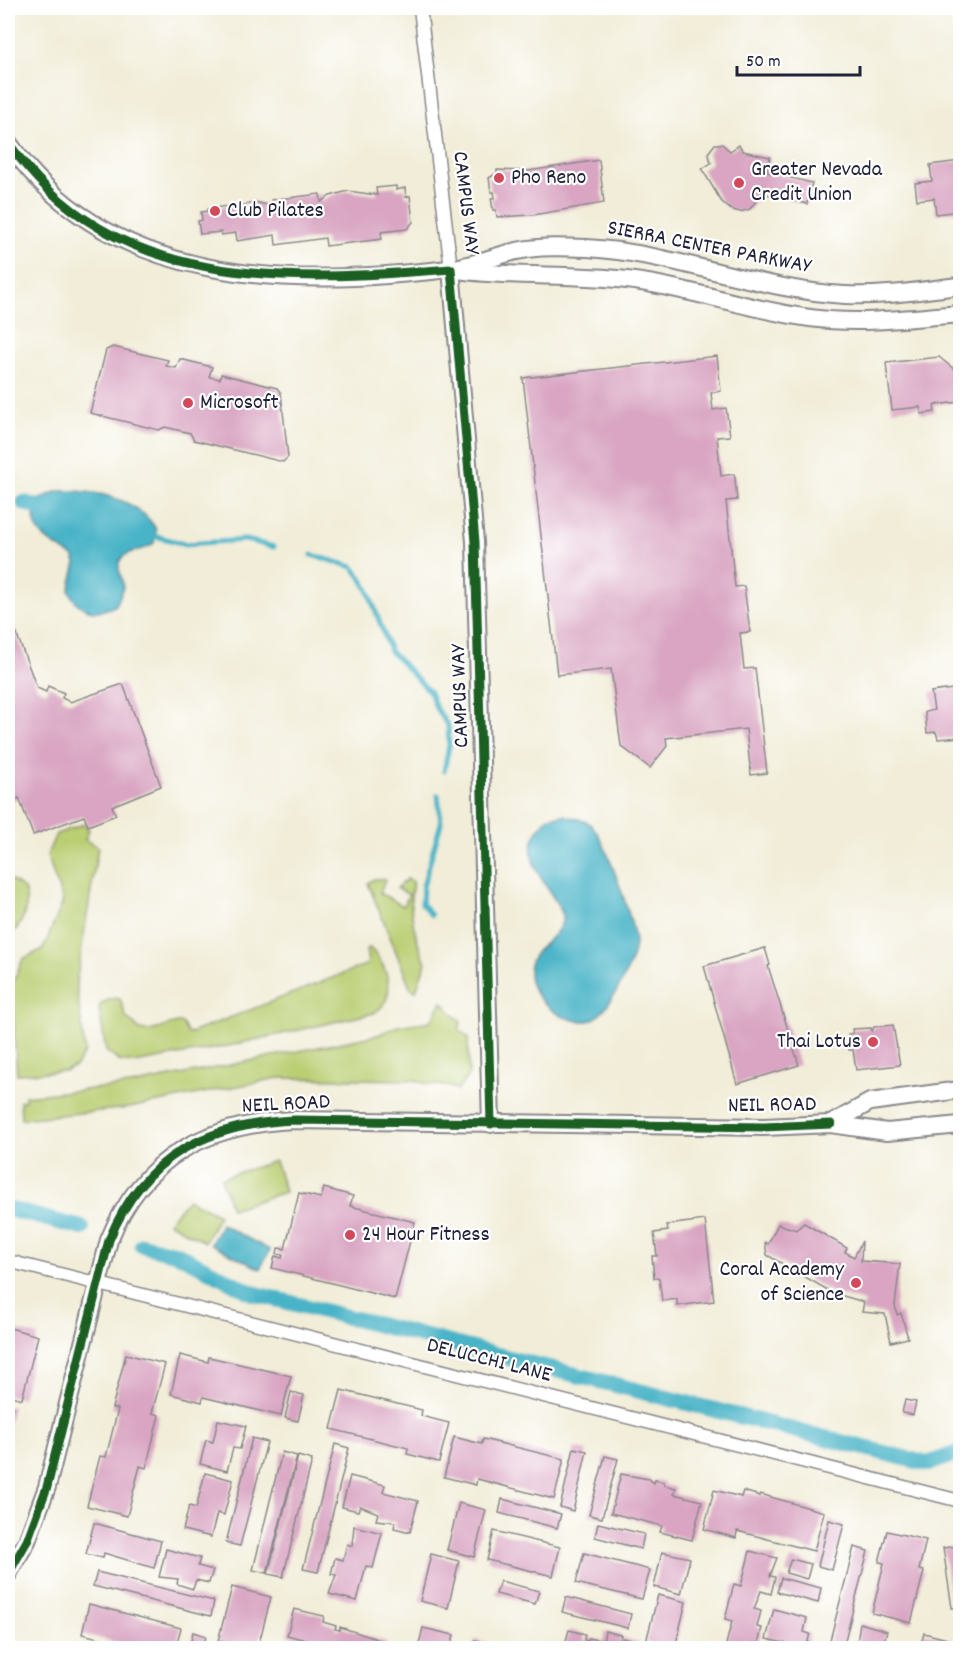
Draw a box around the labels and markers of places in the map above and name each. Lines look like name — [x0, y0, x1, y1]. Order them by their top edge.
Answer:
place label: Greater Nevada Credit Union — [751, 155, 883, 211]
place label: Pho Reno — [511, 163, 586, 194]
marker: Pho Reno — [492, 171, 506, 185]
marker: Greater Nevada Credit Union — [732, 176, 746, 190]
place label: Club Pilates — [227, 196, 324, 227]
marker: Club Pilates — [208, 204, 222, 218]
place label: Microsoft — [200, 388, 279, 419]
marker: Microsoft — [181, 396, 195, 410]
place label: Thai Lotus — [777, 1027, 861, 1058]
marker: Thai Lotus — [866, 1035, 880, 1049]
place label: 24 Hour Fitness — [362, 1220, 490, 1251]
marker: 24 Hour Fitness — [343, 1228, 357, 1242]
place label: Coral Academy of Science — [719, 1255, 845, 1311]
marker: Coral Academy of Science — [849, 1276, 863, 1290]

